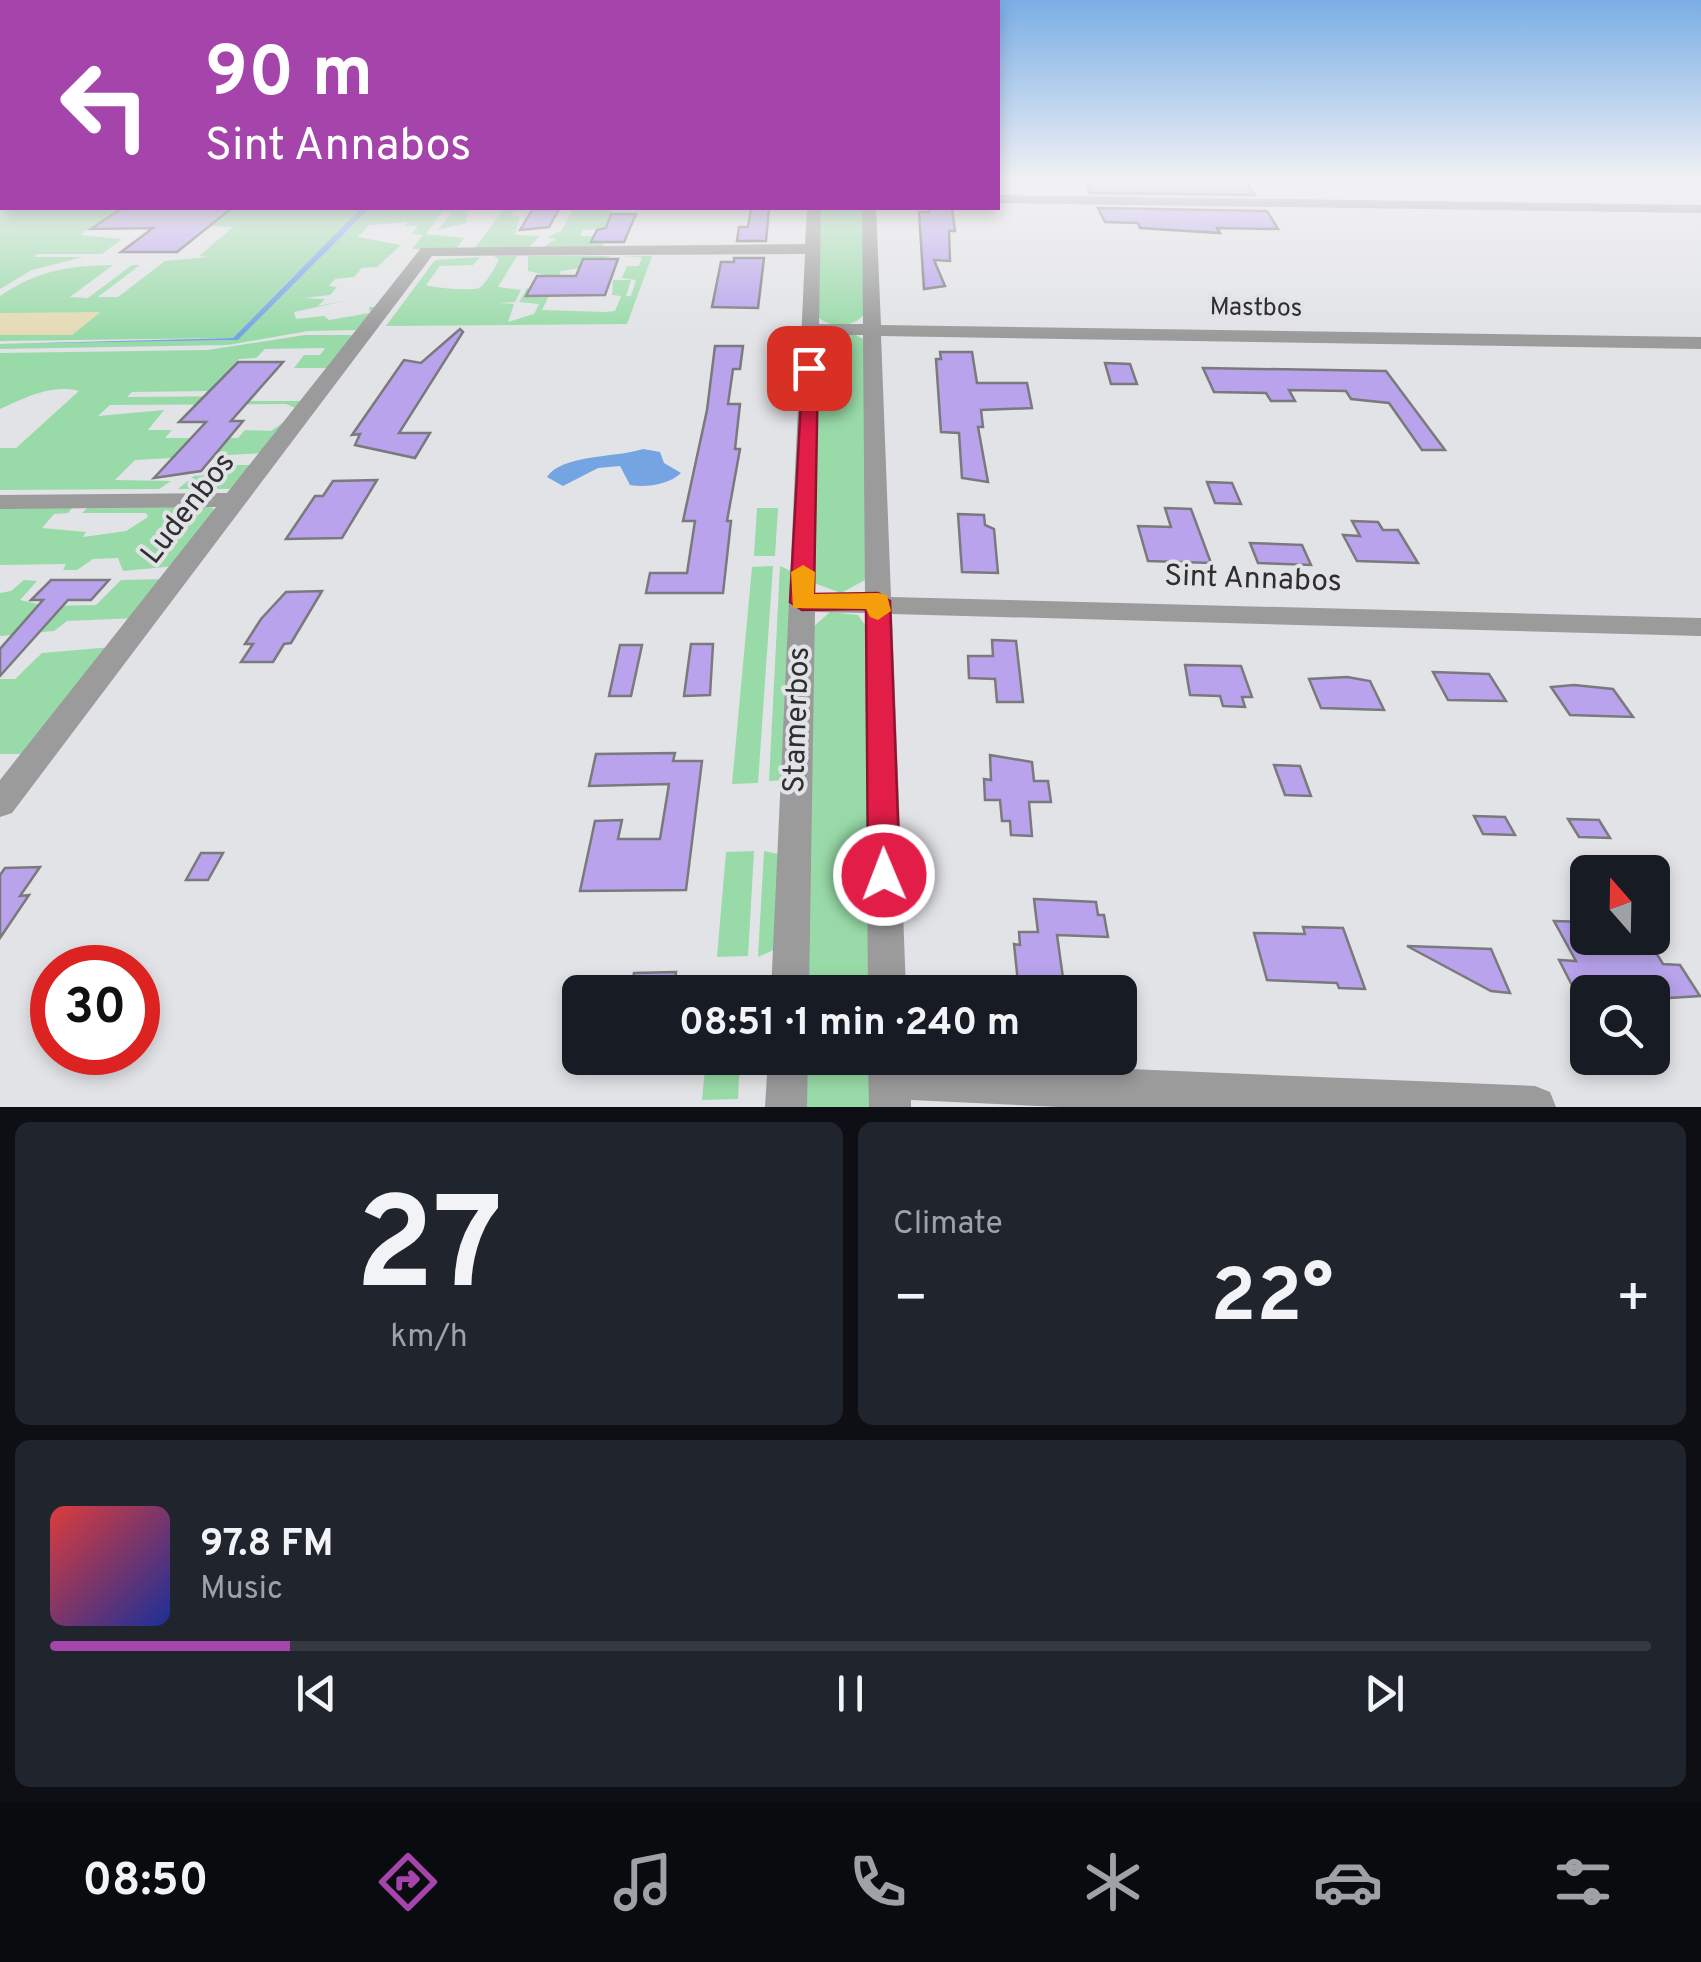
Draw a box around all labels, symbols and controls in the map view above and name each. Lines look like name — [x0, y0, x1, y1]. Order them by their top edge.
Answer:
text: 90 m — [205, 32, 373, 121]
icon: left — [40, 40, 170, 170]
text: Sint Annabos — [205, 119, 471, 176]
street label: Mastbos — [1209, 292, 1303, 326]
pin — [767, 326, 852, 411]
icon: arrive — [782, 341, 837, 396]
street label: Ludenbos — [134, 446, 244, 572]
street label: Sint Annabos — [1164, 558, 1342, 602]
street label: Stamerbos — [777, 646, 819, 794]
position arrow — [832, 823, 936, 927]
north arrow — [1570, 855, 1670, 955]
map controls — [1570, 855, 1670, 1075]
speed limit sign: 30 — [30, 945, 160, 1075]
button: search — [1570, 975, 1670, 1075]
text: 08:51 · 1 min · 240 m — [679, 1000, 1020, 1049]
text: 27 — [355, 1170, 503, 1335]
text: Climate — [893, 1205, 1003, 1245]
text: 22° — [1211, 1253, 1333, 1348]
text: − — [893, 1266, 928, 1336]
text: + — [1616, 1266, 1651, 1336]
text: km/h — [390, 1318, 468, 1358]
text: 97.8 FM — [200, 1521, 333, 1570]
text: Music — [200, 1570, 283, 1610]
icon: previous — [289, 1666, 344, 1721]
icon: pause — [823, 1666, 878, 1721]
icon: next — [1357, 1666, 1412, 1721]
icon: directions — [373, 1847, 443, 1917]
icon: music — [608, 1847, 678, 1917]
icon: phone — [843, 1847, 913, 1917]
icon: climate — [1078, 1847, 1148, 1917]
icon: car — [1313, 1847, 1383, 1917]
icon: filters — [1548, 1847, 1618, 1917]
text: 08:50 — [83, 1854, 208, 1911]

